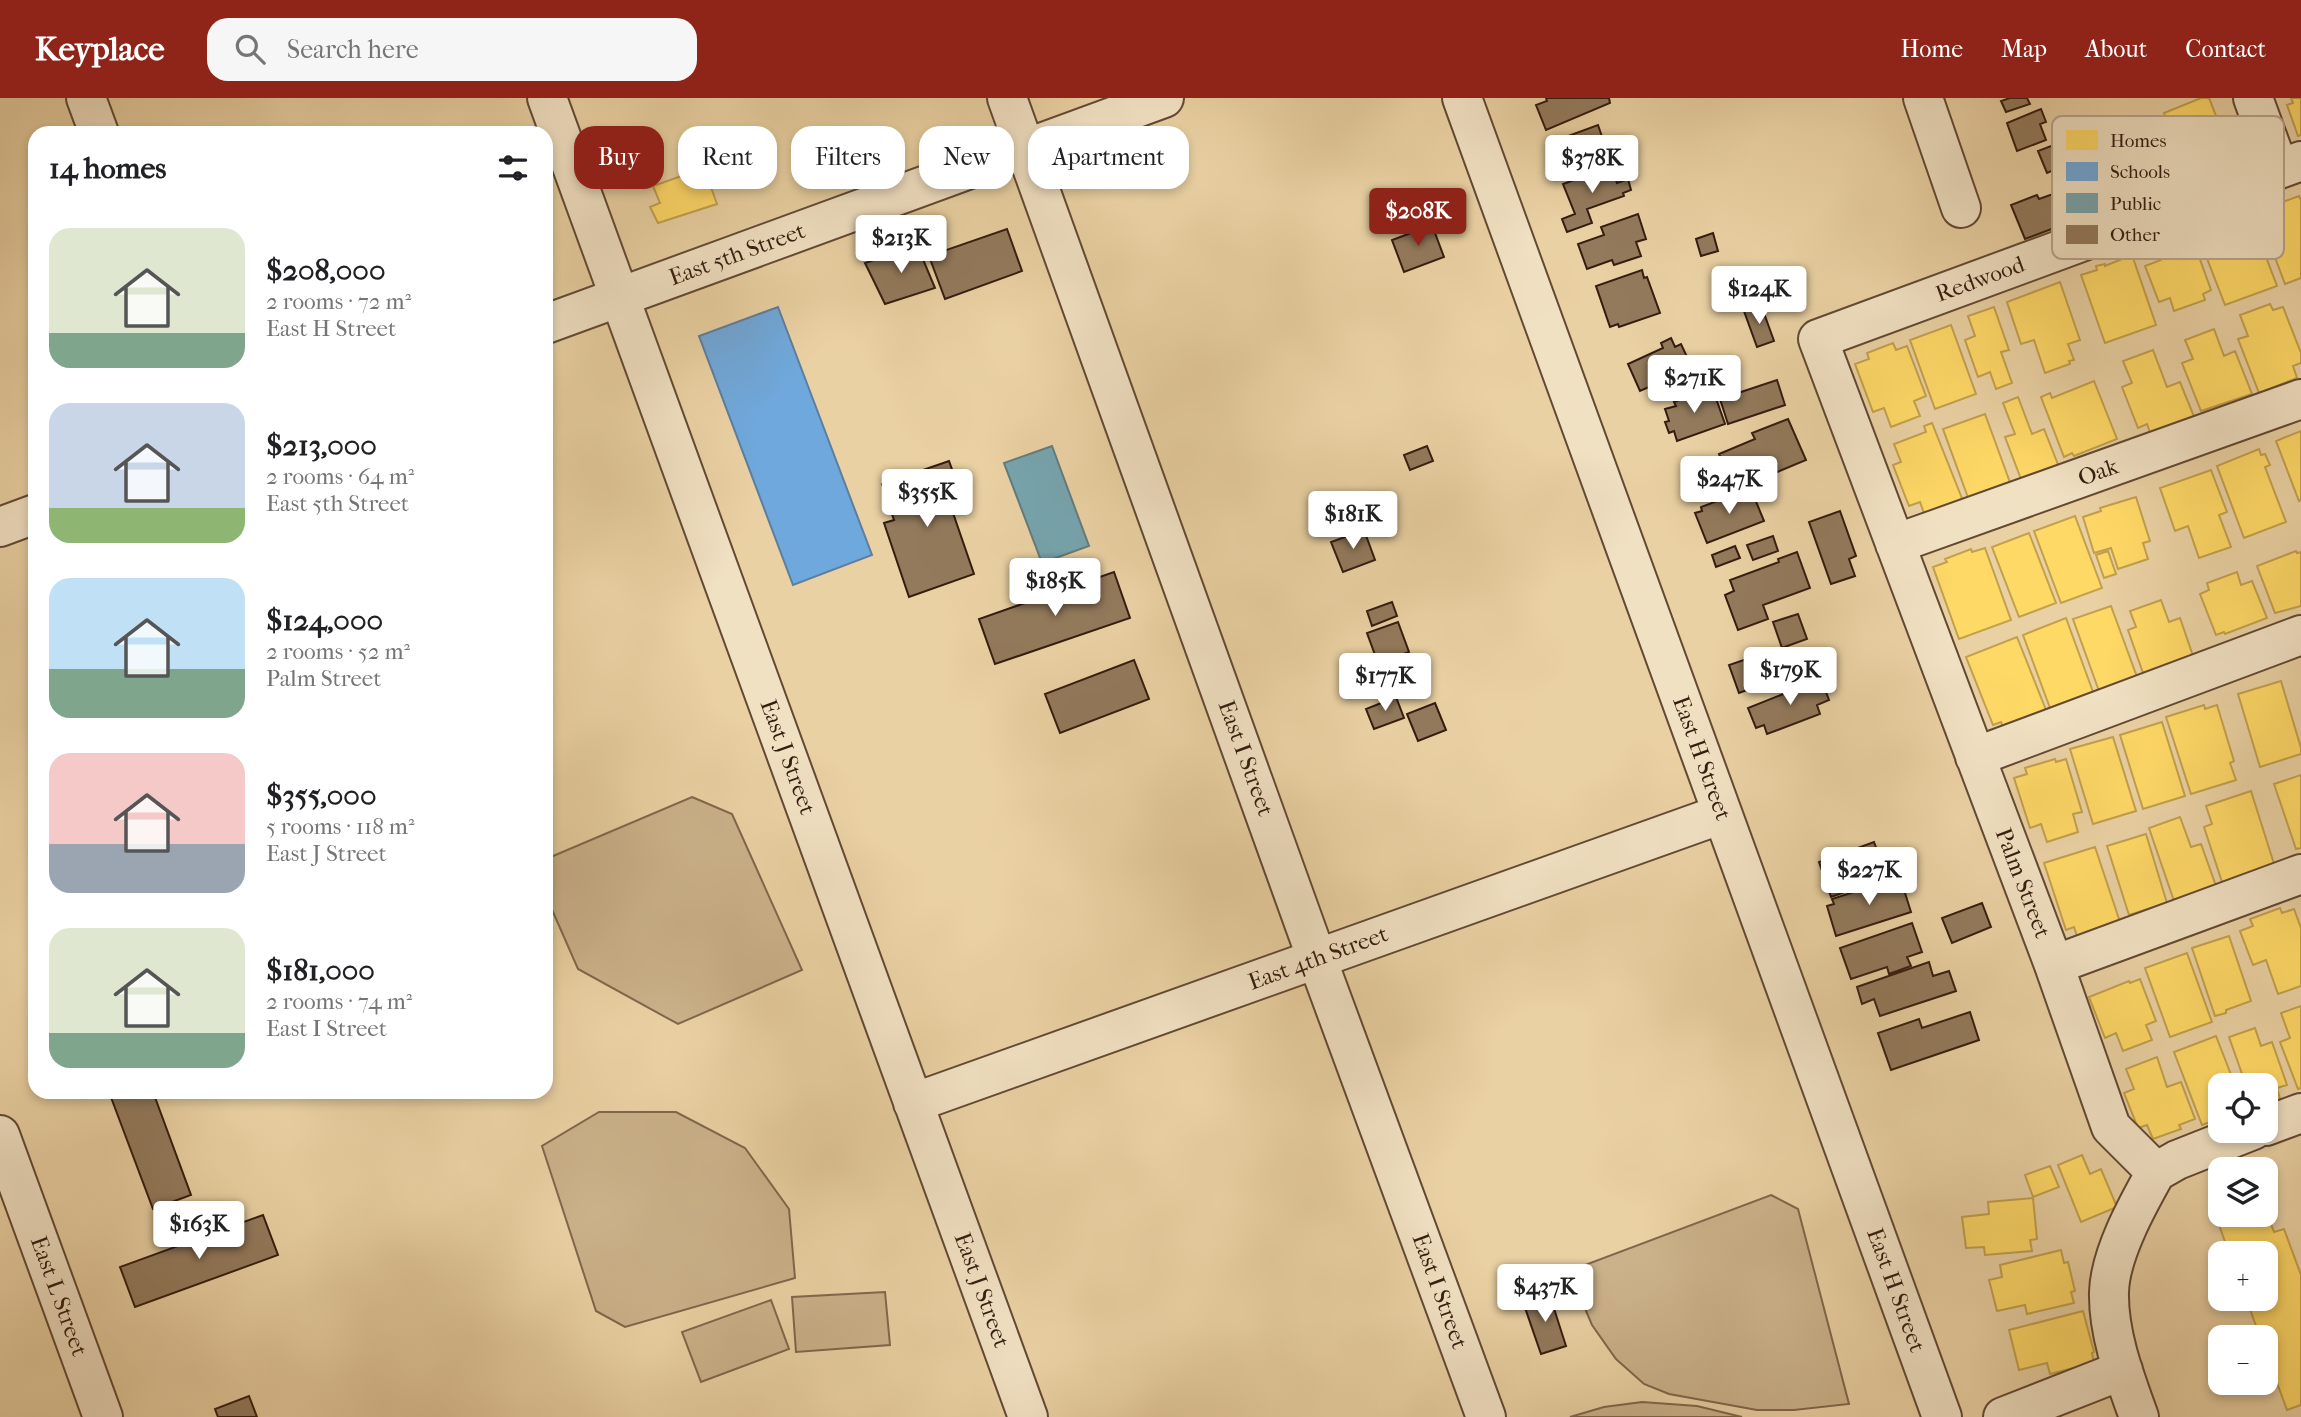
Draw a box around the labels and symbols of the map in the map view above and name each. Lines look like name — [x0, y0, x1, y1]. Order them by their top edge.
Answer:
legend — [2052, 116, 2284, 259]
text: Homes — [2110, 130, 2166, 152]
pin: $378K — [1543, 136, 1641, 195]
text: Schools — [2110, 161, 2170, 183]
pin: $208K — [1369, 188, 1467, 248]
text: Public — [2110, 193, 2161, 215]
pin: $213K — [852, 216, 950, 275]
street label: East 5th Street — [665, 217, 809, 291]
text: Other — [2110, 224, 2161, 246]
street label: Redwood — [1932, 250, 2029, 308]
pin: $124K — [1710, 266, 1808, 326]
pin: $271K — [1645, 356, 1743, 415]
street label: Oak — [2074, 452, 2123, 492]
pin: $247K — [1680, 456, 1778, 516]
pin: $355K — [878, 470, 976, 529]
pin: $181K — [1304, 491, 1402, 551]
pin: $185K — [1006, 559, 1104, 618]
pin: $179K — [1741, 648, 1839, 707]
pin: $177K — [1336, 654, 1434, 713]
street label: East H Street — [1667, 692, 1737, 824]
street label: East J Street — [755, 696, 821, 818]
street label: East I Street — [1213, 697, 1279, 819]
street label: Palm Street — [1990, 824, 2056, 942]
pin: $227K — [1820, 848, 1918, 907]
street label: East 4th Street — [1244, 920, 1392, 996]
pin: $163K — [150, 1202, 248, 1261]
street label: East H Street — [1861, 1224, 1931, 1356]
street label: East J Street — [949, 1229, 1015, 1351]
street label: East I Street — [1407, 1230, 1473, 1352]
street label: East L Street — [25, 1232, 93, 1360]
pin: $437K — [1496, 1264, 1594, 1324]

